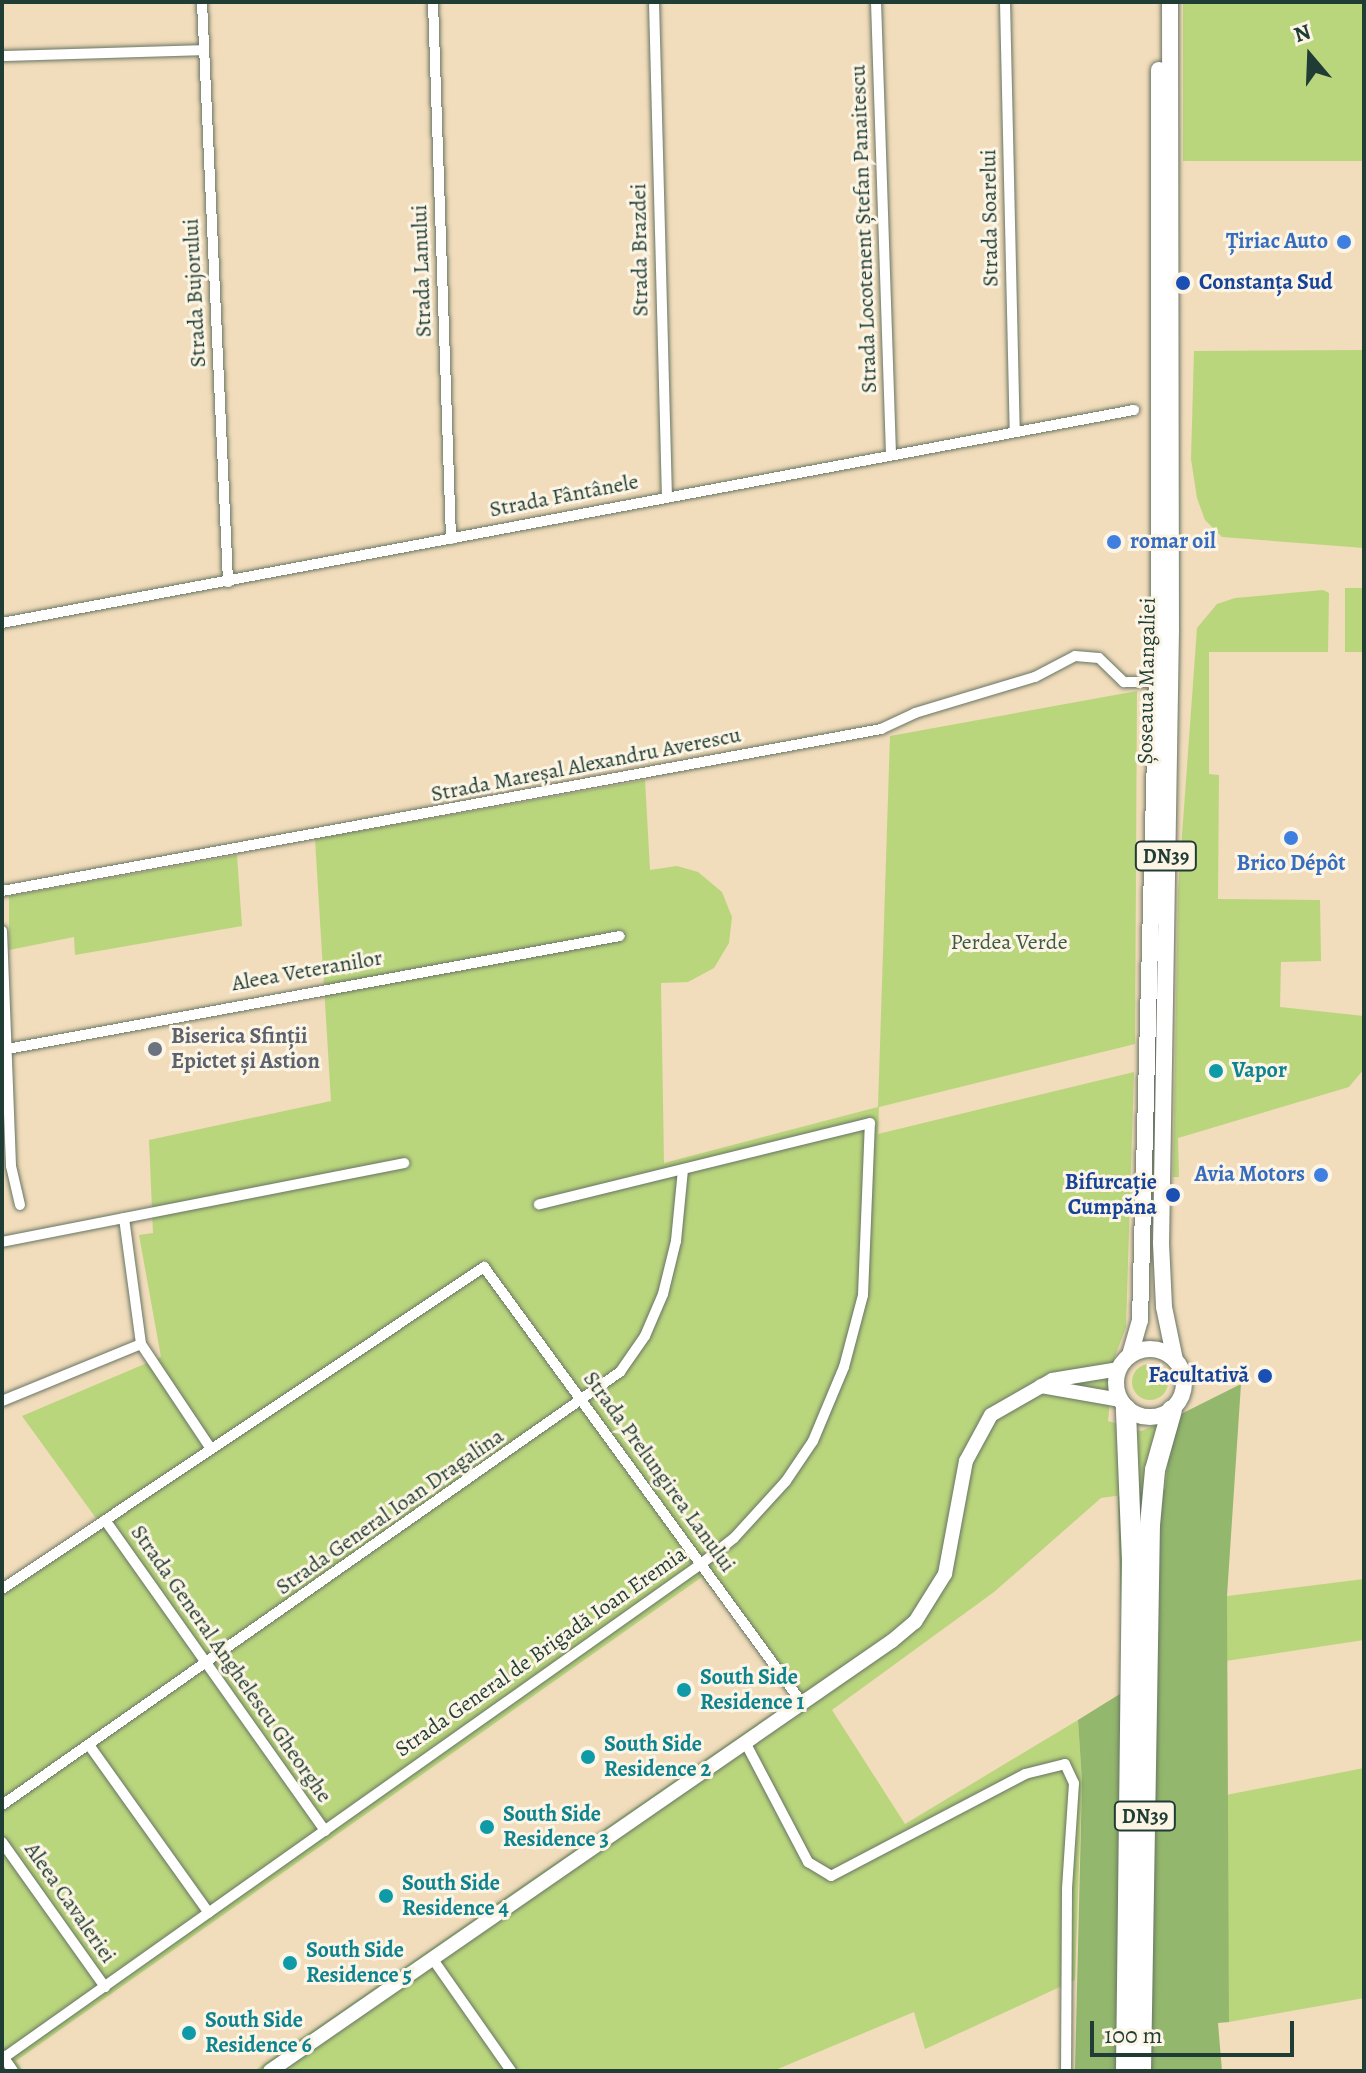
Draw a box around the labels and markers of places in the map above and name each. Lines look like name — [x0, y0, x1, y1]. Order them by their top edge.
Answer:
place label: Țiriac Auto — [1226, 229, 1328, 255]
marker: Țiriac Auto — [1335, 233, 1353, 251]
place label: Constanța Sud — [1199, 270, 1333, 296]
marker: Constanța Sud — [1174, 274, 1192, 292]
place label: romar oil — [1130, 529, 1216, 555]
marker: romar oil — [1105, 533, 1123, 551]
marker: Brico Dépôt — [1282, 829, 1300, 847]
place label: Brico Dépôt — [1237, 851, 1345, 877]
place label: Biserica Sfinții Epictet și Astion — [171, 1023, 320, 1074]
marker: Biserica Sfinții Epictet și Astion — [146, 1040, 164, 1058]
place label: Vapor — [1232, 1058, 1287, 1084]
marker: Vapor — [1207, 1062, 1225, 1080]
place label: Avia Motors — [1194, 1162, 1305, 1188]
marker: Avia Motors — [1312, 1166, 1330, 1184]
place label: Bifurcație Cumpăna — [1065, 1169, 1157, 1220]
marker: Bifurcație Cumpăna — [1164, 1186, 1182, 1204]
place label: Facultativă — [1148, 1363, 1249, 1389]
marker: Facultativă — [1256, 1367, 1274, 1385]
place label: South Side Residence 1 — [700, 1664, 804, 1716]
marker: South Side Residence 1 — [675, 1681, 693, 1699]
place label: South Side Residence 2 — [604, 1731, 711, 1782]
marker: South Side Residence 2 — [579, 1748, 597, 1766]
place label: South Side Residence 3 — [503, 1801, 609, 1852]
marker: South Side Residence 3 — [478, 1818, 496, 1836]
place label: South Side Residence 4 — [402, 1870, 509, 1922]
marker: South Side Residence 4 — [377, 1887, 395, 1905]
place label: South Side Residence 5 — [306, 1937, 412, 1988]
marker: South Side Residence 5 — [281, 1954, 299, 1972]
place label: South Side Residence 6 — [205, 2007, 312, 2058]
marker: South Side Residence 6 — [180, 2024, 198, 2042]

